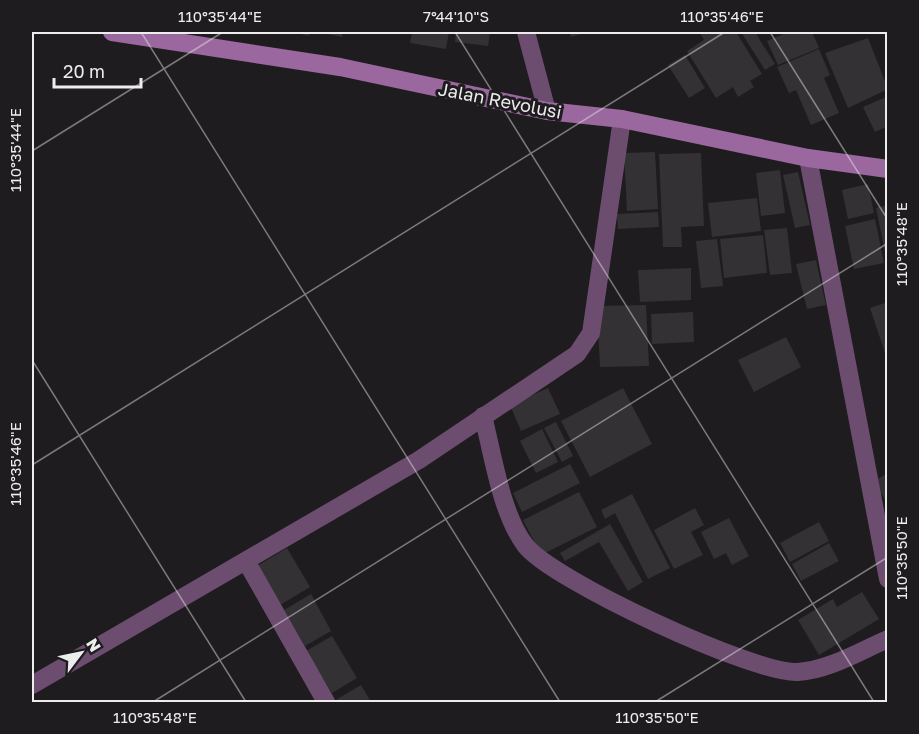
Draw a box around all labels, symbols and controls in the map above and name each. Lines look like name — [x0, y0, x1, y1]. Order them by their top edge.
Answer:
text: 110°35'44"E — [178, 7, 262, 25]
text: 7°44'10"S — [423, 7, 489, 25]
text: 110°35'46"E — [680, 7, 764, 25]
scale bar — [54, 51, 141, 89]
text: 20 m — [63, 60, 105, 82]
street label: Jalan Revolusi — [436, 77, 564, 123]
text: 110°35'44"E — [6, 108, 24, 192]
text: 110°35'48"E — [892, 202, 910, 286]
text: 110°35'46"E — [6, 422, 24, 506]
text: 110°35'50"E — [892, 516, 910, 600]
north arrow — [51, 623, 111, 683]
text: N — [82, 635, 105, 656]
text: 110°35'48"E — [113, 708, 197, 726]
text: 110°35'50"E — [615, 708, 699, 726]

